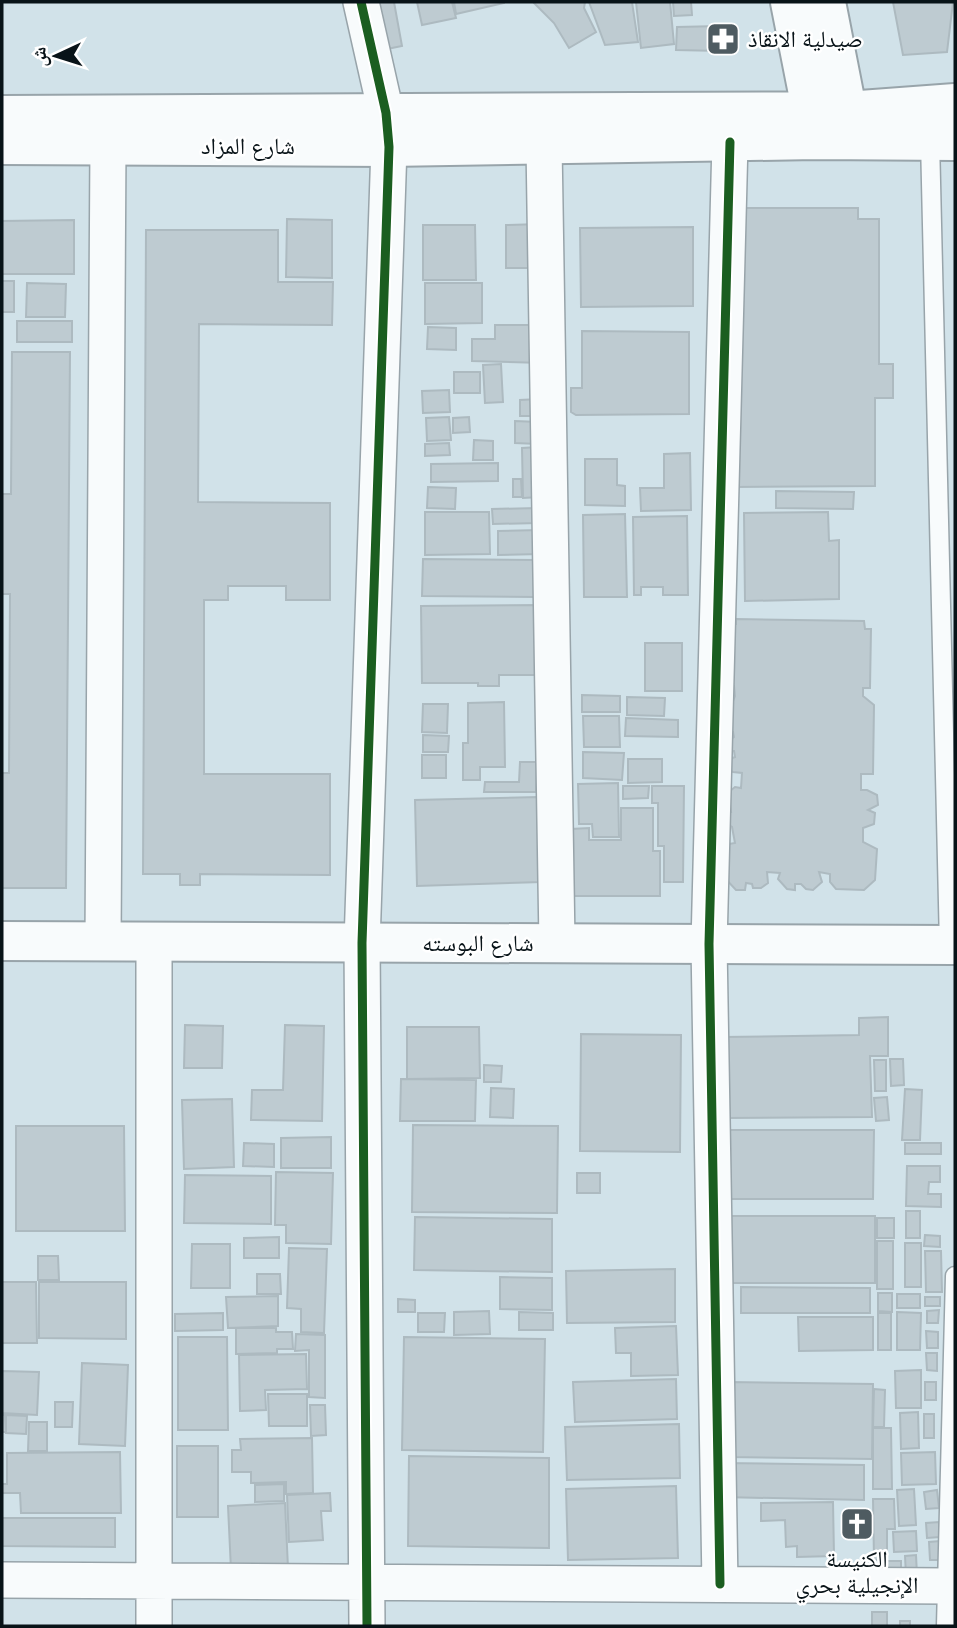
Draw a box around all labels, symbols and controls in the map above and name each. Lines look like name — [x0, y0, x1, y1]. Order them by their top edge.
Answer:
pharmacy icon: صيدلية الانقاذ — [704, 20, 742, 58]
north arrow — [21, 21, 91, 91]
place label: صيدلية الانقاذ — [748, 25, 863, 53]
text: ش — [27, 46, 52, 68]
street label: شارع المزاد — [201, 132, 295, 161]
street label: شارع البوسته — [422, 929, 534, 958]
church icon: الكنيسة الإنجيلية بحري — [838, 1505, 876, 1543]
place label: الكنيسة الإنجيلية بحري — [796, 1545, 918, 1604]

